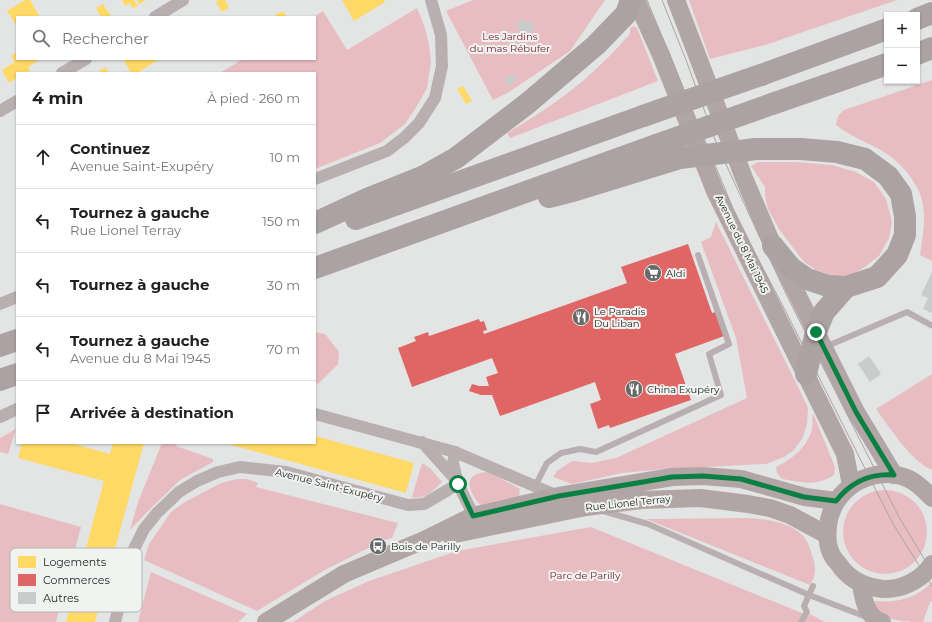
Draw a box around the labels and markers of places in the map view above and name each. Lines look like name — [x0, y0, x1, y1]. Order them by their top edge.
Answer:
supermarket icon: Aldi — [643, 263, 663, 283]
place label: Aldi — [666, 267, 685, 280]
place label: Le Paradis Du Liban — [594, 305, 645, 330]
restaurant icon: Le Paradis Du Liban — [571, 307, 591, 327]
restaurant icon: China Exupéry — [624, 379, 644, 399]
place label: China Exupéry — [647, 383, 720, 396]
bus stop icon: Bois de Parilly — [368, 536, 388, 556]
place label: Bois de Parilly — [391, 540, 461, 553]

